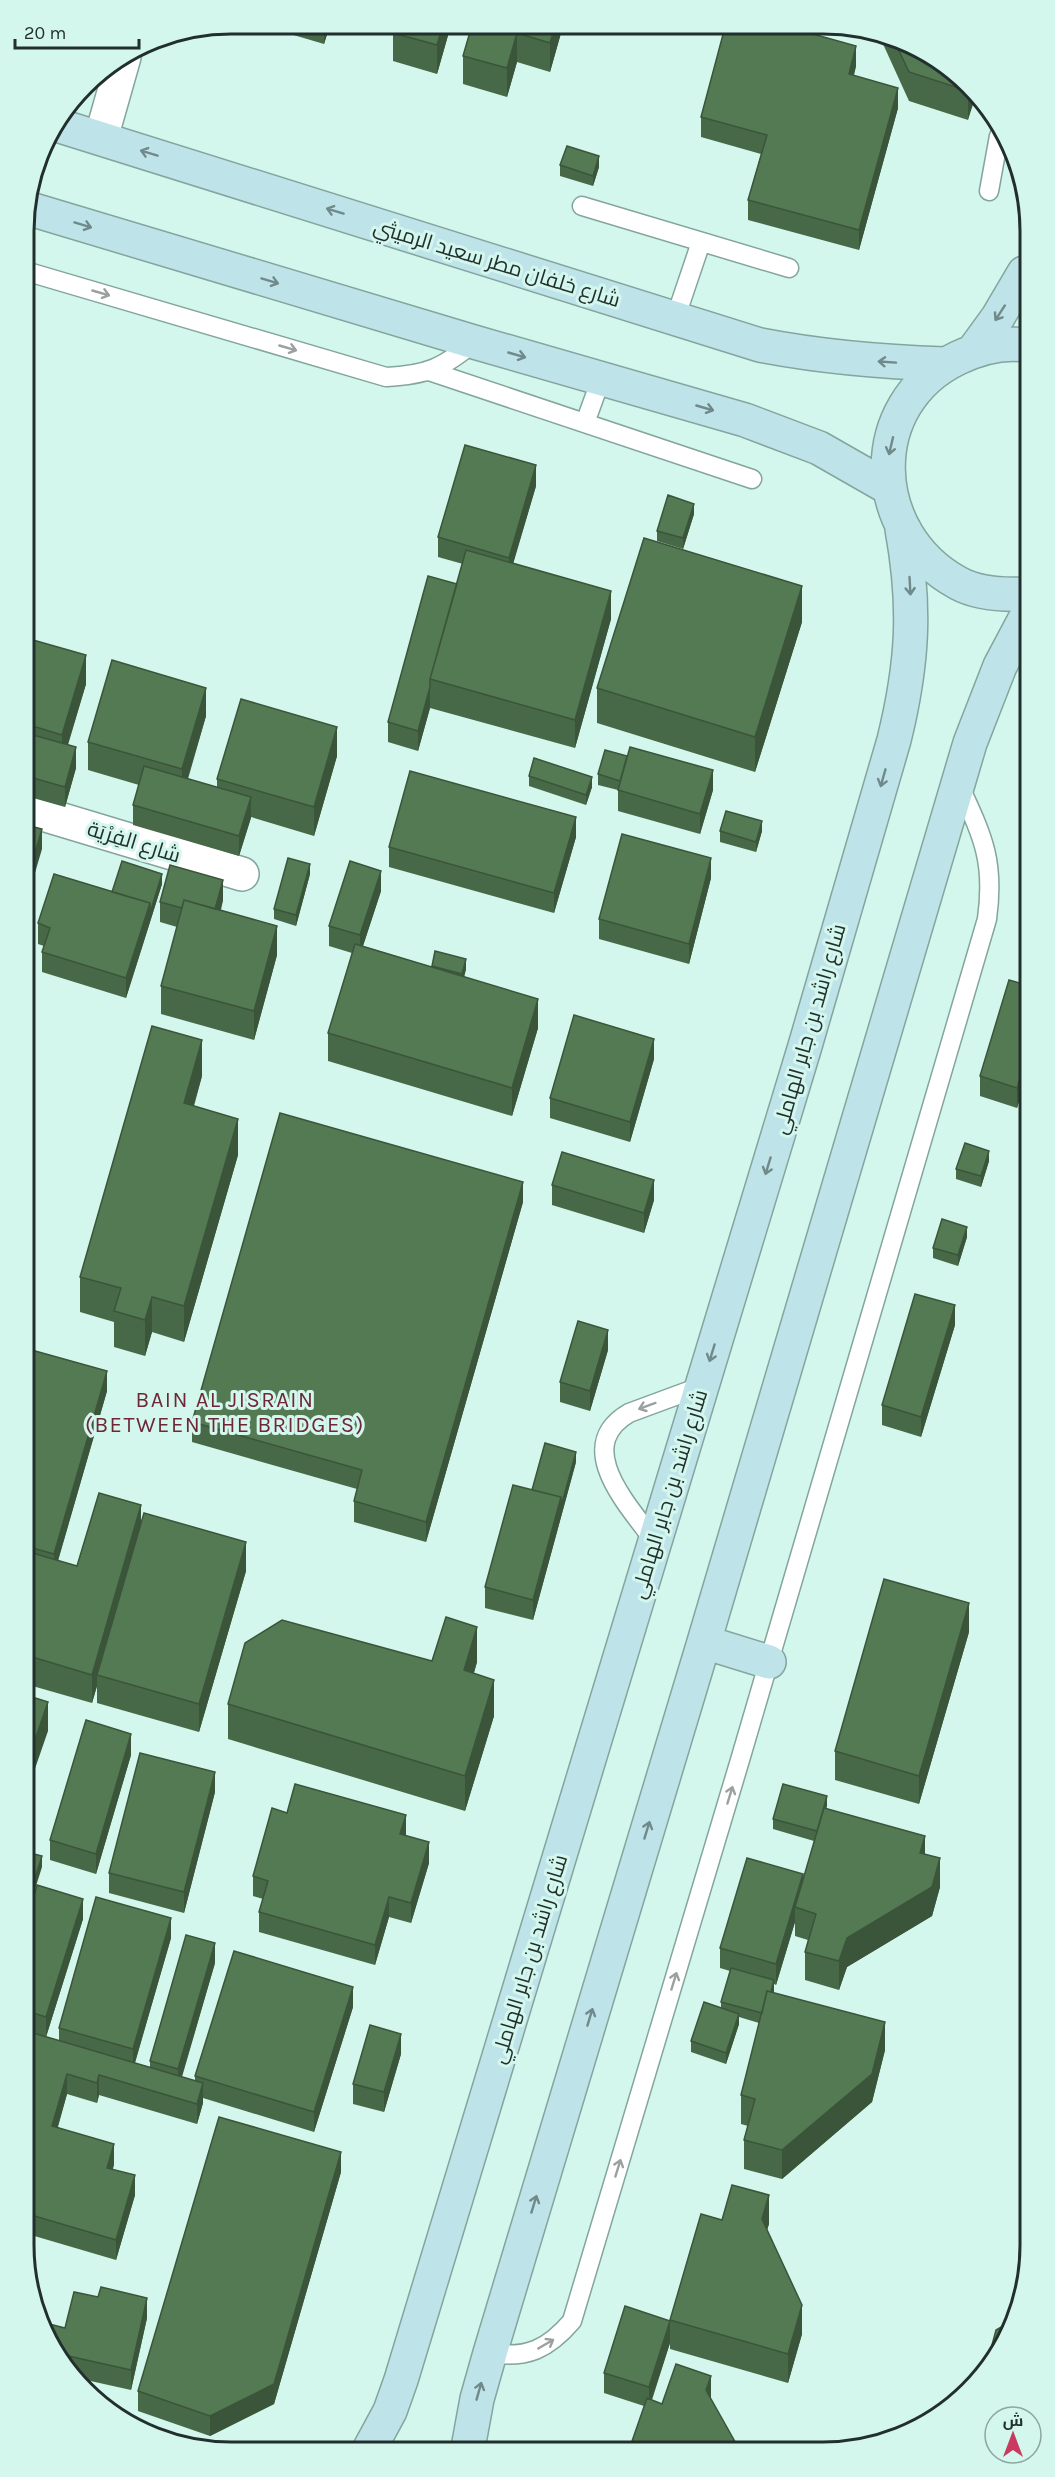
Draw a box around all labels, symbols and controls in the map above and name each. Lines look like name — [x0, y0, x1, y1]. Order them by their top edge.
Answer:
scale bar — [15, 12, 140, 50]
text: 20 m — [24, 22, 66, 44]
one-way arrow — [140, 147, 159, 158]
one-way arrow — [326, 205, 345, 216]
street label: شارع خلفان مطر سعيد الرميثي — [370, 214, 623, 316]
one-way arrow — [73, 220, 92, 231]
one-way arrow — [260, 276, 279, 287]
one-way arrow — [91, 288, 110, 299]
one-way arrow — [994, 304, 1007, 321]
one-way arrow — [278, 343, 297, 354]
one-way arrow — [507, 349, 526, 361]
one-way arrow — [877, 356, 897, 367]
one-way arrow — [695, 403, 714, 414]
one-way arrow — [885, 436, 896, 455]
one-way arrow — [905, 576, 916, 596]
one-way arrow — [877, 768, 888, 787]
street label: شارع الفِرْيَة — [84, 816, 184, 869]
street label: شارع راشد بن جابر الهاملي — [767, 921, 854, 1138]
one-way arrow — [762, 1156, 773, 1175]
one-way arrow — [706, 1343, 717, 1362]
street label: شارع راشد بن جابر الهاملي — [626, 1386, 716, 1603]
district label: BAIN AL JISRAIN (BETWEEN THE BRIDGES) — [85, 1387, 365, 1438]
one-way arrow — [638, 1401, 657, 1412]
one-way arrow — [725, 1786, 736, 1805]
one-way arrow — [642, 1821, 653, 1840]
street label: شارع راشد بن جابر الهاملي — [486, 1851, 576, 2068]
one-way arrow — [669, 1972, 680, 1991]
one-way arrow — [585, 2008, 596, 2027]
one-way arrow — [613, 2159, 624, 2178]
one-way arrow — [529, 2194, 540, 2213]
one-way arrow — [537, 2338, 554, 2350]
one-way arrow — [474, 2381, 485, 2400]
north arrow — [983, 2405, 1043, 2465]
text: ش — [1003, 2411, 1023, 2430]

